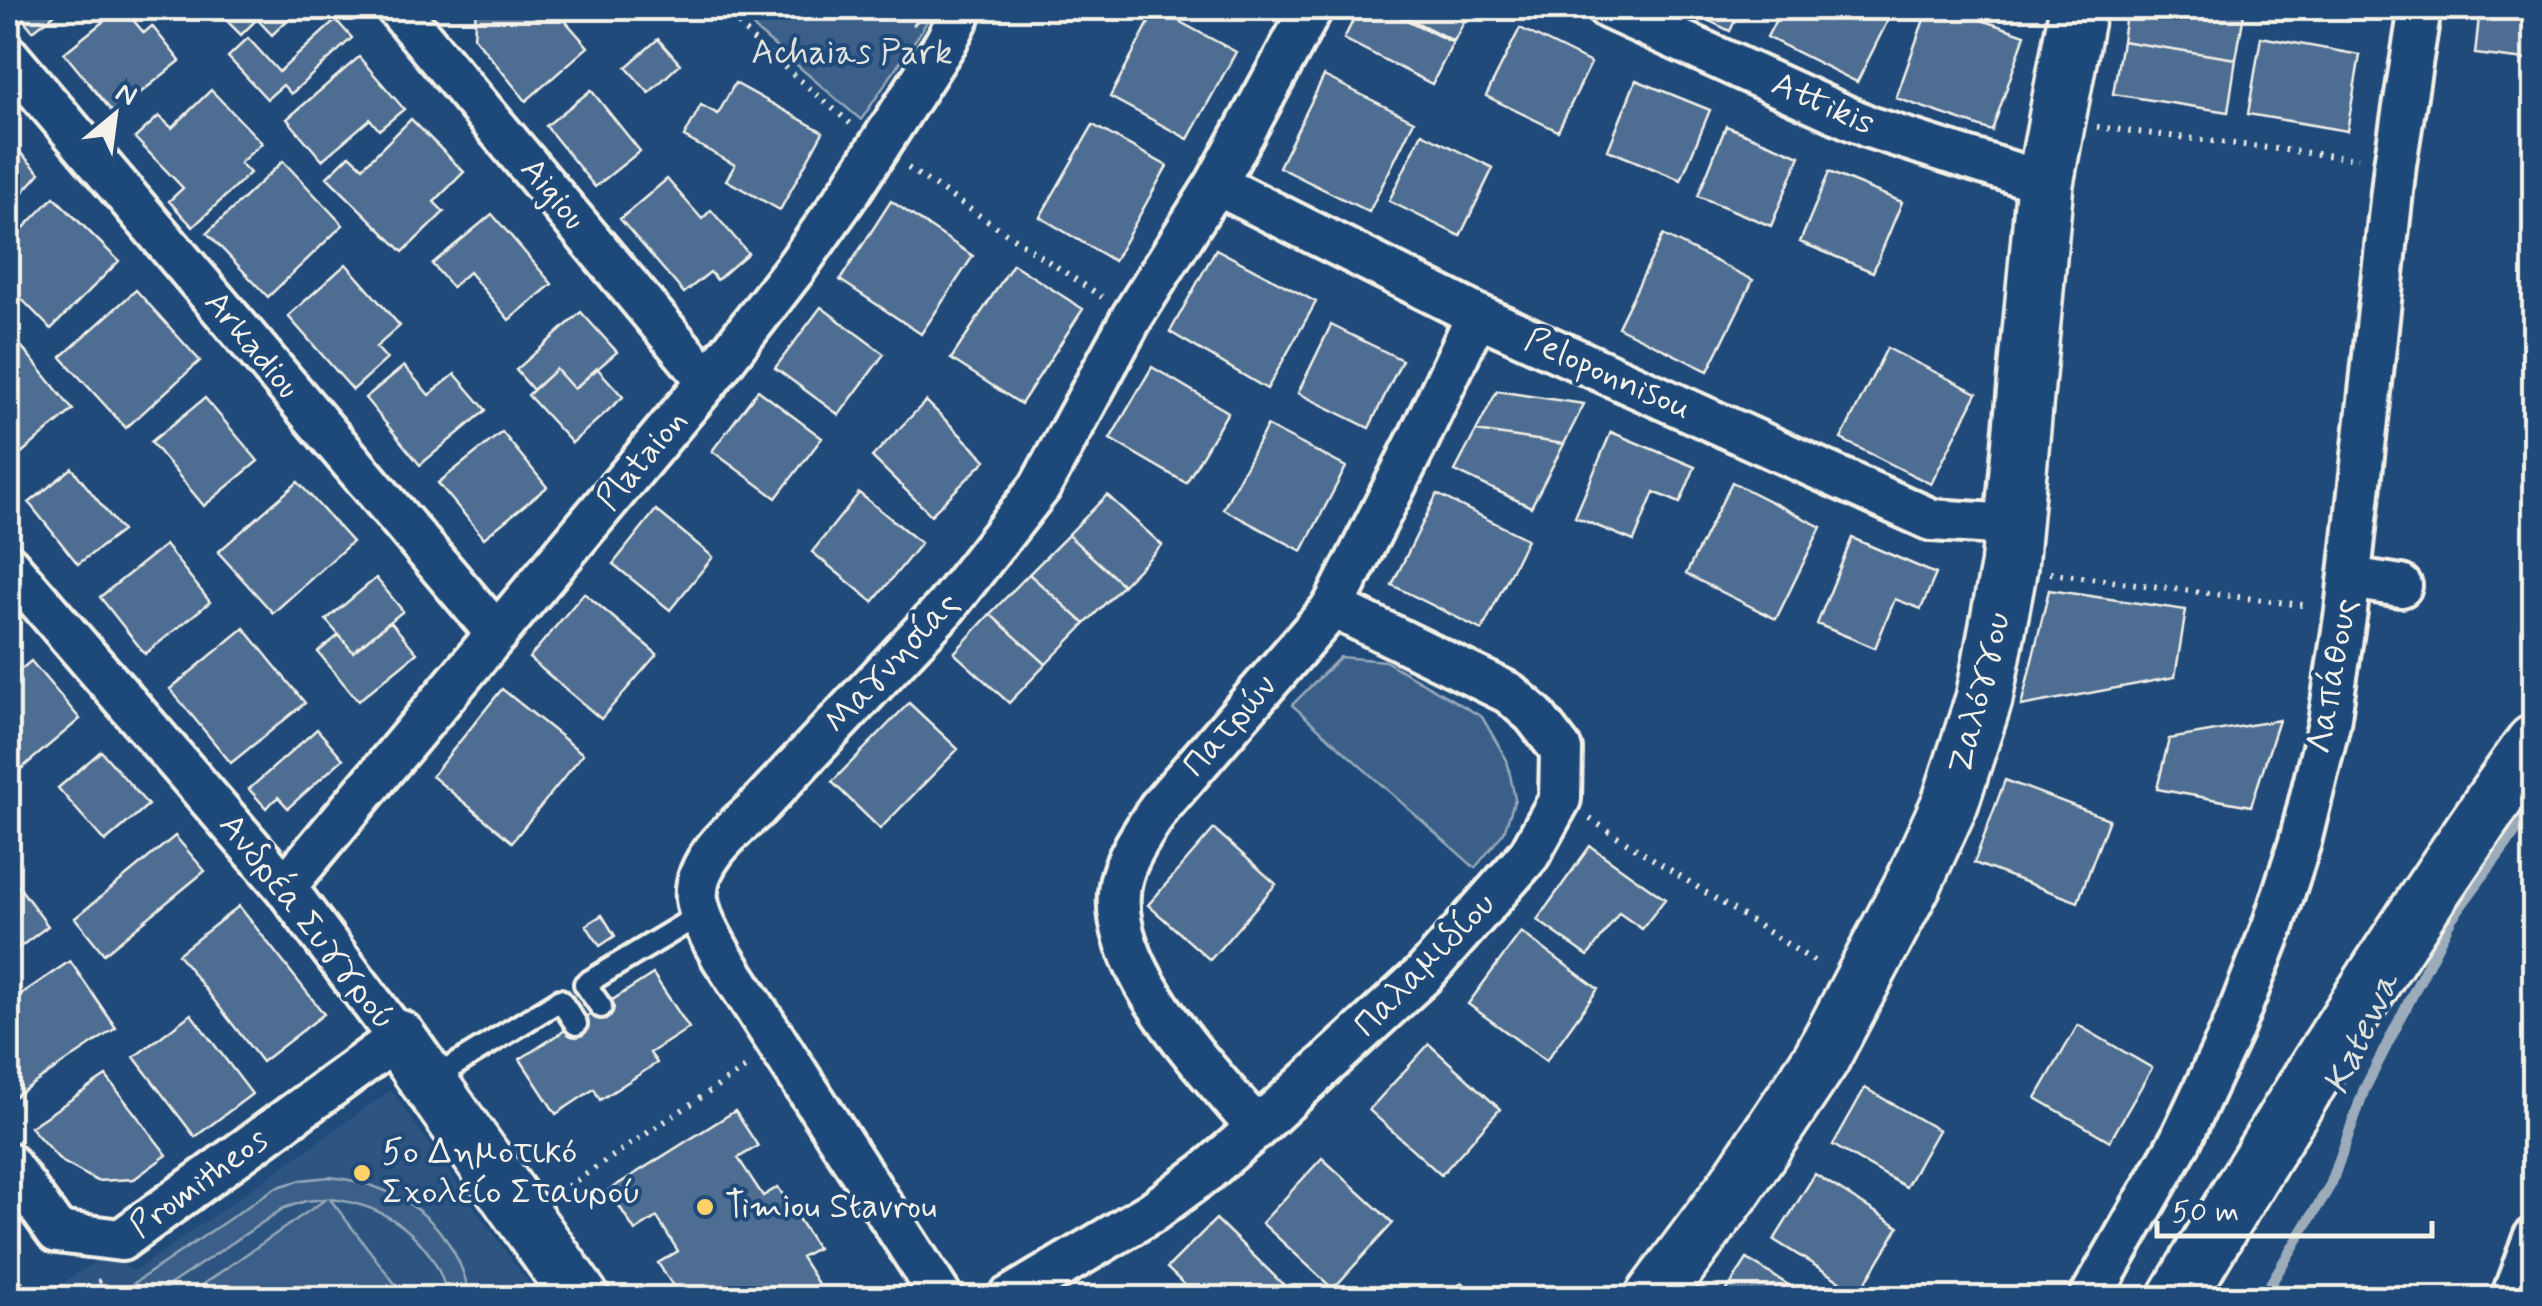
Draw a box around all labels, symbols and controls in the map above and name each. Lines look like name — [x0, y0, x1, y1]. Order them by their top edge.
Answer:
park label: Achaias Park — [751, 30, 953, 76]
street label: Attikis — [1764, 61, 1882, 147]
north arrow — [65, 65, 165, 165]
text: N — [109, 75, 143, 116]
street label: Aigiou — [509, 148, 597, 240]
street label: Arkadiou — [193, 281, 311, 409]
street label: Peloponnisou — [1517, 317, 1699, 431]
street label: Plataion — [586, 399, 698, 521]
street label: Μαγνησίας — [814, 582, 970, 744]
street label: Λαπάθους — [2297, 595, 2369, 757]
street label: Ζαλόγγου — [1938, 607, 2022, 779]
street label: Πατρών — [1173, 665, 1287, 787]
street label: Ανδρέα Συγγρού — [208, 804, 406, 1040]
street label: Παλαμιδίου — [1344, 882, 1506, 1048]
water label: Katewa — [2313, 964, 2412, 1103]
street label: Promitheos — [120, 1117, 278, 1249]
place label: 5ο Δημοτικό Σχολείο Σταυρού — [382, 1130, 641, 1216]
marker: 5ο Δημοτικό Σχολείο Σταυρού — [351, 1162, 373, 1184]
scale bar — [2157, 1176, 2432, 1238]
place label: Timiou Stavrou — [725, 1184, 937, 1230]
text: 50 m — [2172, 1193, 2239, 1232]
marker: Timiou Stavrou — [694, 1196, 716, 1218]

